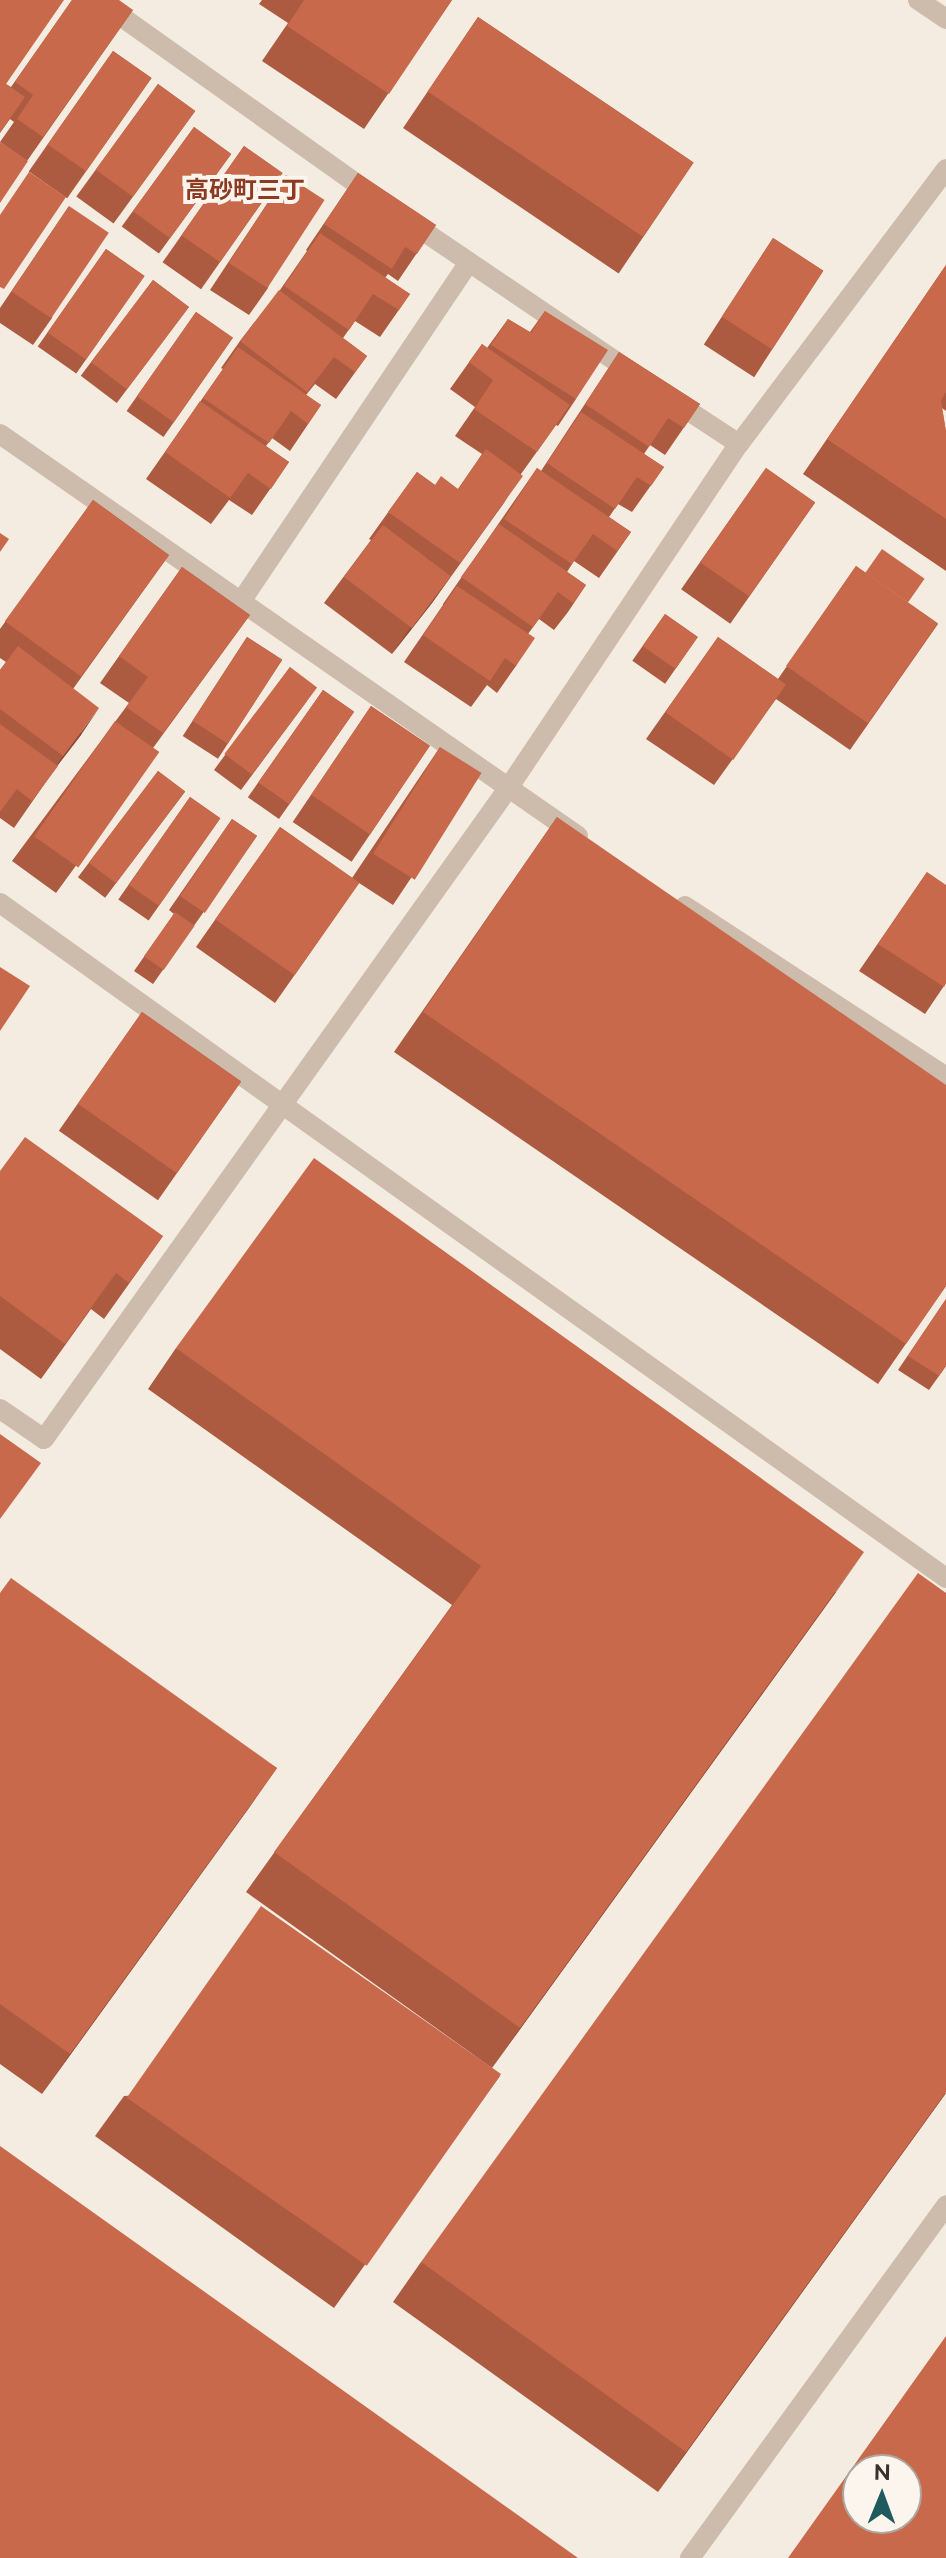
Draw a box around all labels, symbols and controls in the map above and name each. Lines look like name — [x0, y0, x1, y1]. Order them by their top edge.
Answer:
district label: 高砂町三丁 — [185, 176, 305, 204]
north arrow — [842, 2454, 922, 2534]
text: N — [874, 2459, 891, 2485]

